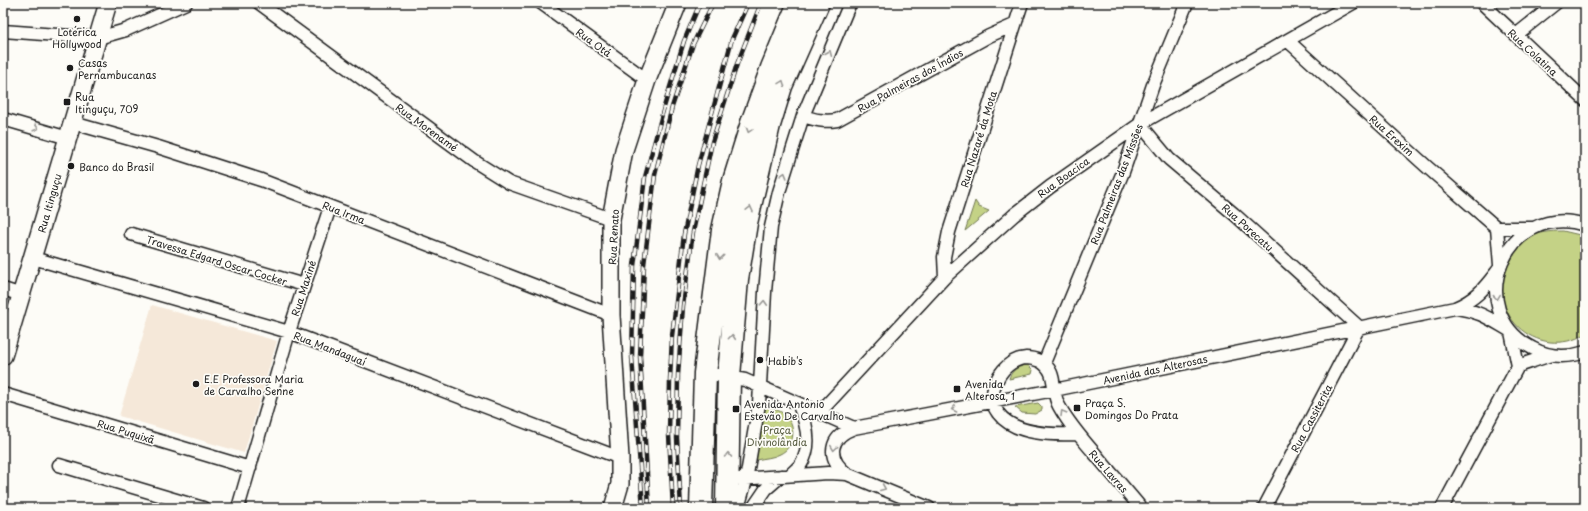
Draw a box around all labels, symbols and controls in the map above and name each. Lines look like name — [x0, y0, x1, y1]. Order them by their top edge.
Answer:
marker: Lotérica Hollywood — [72, 14, 82, 24]
place label: Lotérica Hollywood — [52, 24, 102, 51]
street label: Rua Otá — [573, 24, 615, 60]
street label: Rua Colatina — [1505, 25, 1562, 79]
street label: Rua Palmeiras dos Índios — [854, 44, 966, 115]
one-way arrow — [824, 50, 832, 57]
place label: Casas Pernambucanas — [78, 55, 157, 82]
marker: Casas Pernambucanas — [65, 63, 75, 73]
one-way arrow — [778, 80, 786, 87]
street label: Rua Nazaré da Mota — [956, 88, 1000, 189]
place label: Rua Itinguçu, 709 — [75, 89, 139, 116]
marker: Rua Itinguçu, 709 — [62, 97, 72, 107]
street label: Rua Morenamé — [393, 99, 461, 155]
street label: Rua Erexim — [1366, 111, 1418, 159]
street label: Rua Palmeiras das Missões — [1086, 121, 1146, 247]
one-way arrow — [32, 123, 39, 132]
one-way arrow — [746, 127, 754, 134]
street label: Rua Boacica — [1034, 153, 1092, 201]
place label: Banco do Brasil — [79, 159, 154, 174]
marker: Banco do Brasil — [66, 161, 76, 171]
street label: Rua Itinguçu — [33, 172, 65, 234]
one-way arrow — [779, 172, 788, 179]
street label: Rua Irma — [320, 197, 368, 227]
street label: Rua Porecatu — [1219, 200, 1277, 254]
one-way arrow — [745, 206, 753, 212]
street label: Rua Renato — [604, 208, 622, 265]
street label: Travessa Edgard Oscar Cocker — [145, 231, 290, 289]
one-way arrow — [716, 254, 725, 260]
street label: Rua Maxiné — [287, 258, 319, 318]
one-way arrow — [1492, 294, 1501, 300]
one-way arrow — [760, 300, 768, 306]
street label: Rua Mandaguaí — [292, 327, 369, 369]
one-way arrow — [728, 334, 737, 340]
street label: Avenida das Alterosas — [1101, 351, 1209, 387]
place label: Habib's — [768, 353, 803, 368]
marker: Habib's — [755, 355, 765, 365]
place label: E.E Professora Maria de Carvalho Senne — [204, 371, 304, 398]
place label: Avenida Alterosa, 1 — [965, 376, 1015, 403]
marker: E.E Professora Maria de Carvalho Senne — [191, 379, 201, 389]
street label: Rua Cassiterita — [1287, 381, 1336, 455]
marker: Avenida Alterosa, 1 — [952, 384, 962, 394]
place label: Praça S. Domingos Do Prata — [1085, 395, 1179, 422]
place label: Avenida Antônio Estevão De Carvalho — [744, 396, 844, 423]
marker: Praça S. Domingos Do Prata — [1072, 403, 1082, 413]
marker: Avenida Antônio Estevão De Carvalho — [731, 404, 741, 414]
one-way arrow — [950, 405, 957, 413]
one-way arrow — [1060, 410, 1068, 417]
street label: Rua Puquixã — [96, 415, 157, 447]
park label: Praça Divinolândia — [747, 422, 808, 449]
one-way arrow — [830, 445, 839, 452]
street label: Rua Lavras — [1086, 446, 1132, 496]
one-way arrow — [724, 452, 732, 458]
one-way arrow — [879, 483, 887, 491]

